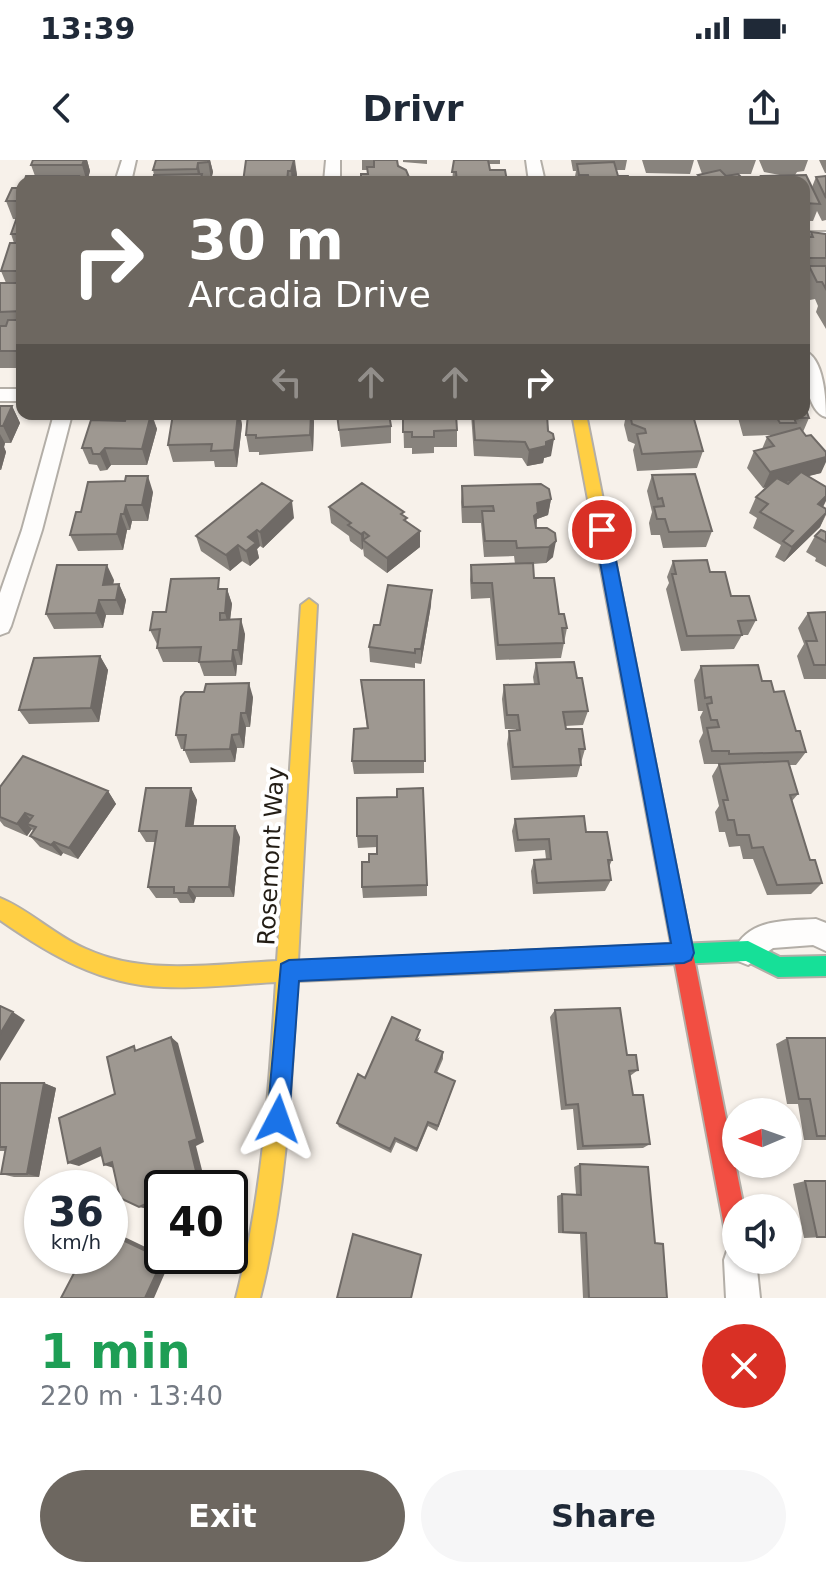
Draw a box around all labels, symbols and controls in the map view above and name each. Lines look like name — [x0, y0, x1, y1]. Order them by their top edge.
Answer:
text: 13:39 — [40, 11, 136, 46]
icon: back — [40, 86, 84, 130]
icon: share — [742, 86, 786, 130]
text: Drivr — [362, 88, 464, 129]
text: 30 m — [188, 207, 344, 272]
icon: right — [56, 208, 160, 312]
text: Arcadia Drive — [188, 274, 431, 315]
icon: left — [265, 360, 309, 404]
icon: ahead — [349, 360, 393, 404]
icon: ahead — [433, 360, 477, 404]
icon: right — [517, 360, 561, 404]
pin — [568, 496, 636, 564]
icon: arrive — [580, 508, 624, 552]
street label: Rosemont Way — [252, 766, 290, 946]
position arrow — [236, 1077, 320, 1161]
north arrow — [722, 1098, 802, 1178]
map controls — [722, 1098, 802, 1274]
speed limit sign: 40 — [144, 1170, 248, 1274]
text: 36 — [48, 1189, 104, 1235]
button: sound — [722, 1194, 802, 1274]
text: km/h — [51, 1230, 101, 1254]
text: 1 min — [40, 1323, 191, 1379]
button: close — [702, 1324, 786, 1408]
text: 220 m · 13:40 — [40, 1381, 223, 1411]
button: Exit — [40, 1470, 405, 1562]
button: Share — [421, 1470, 786, 1562]

